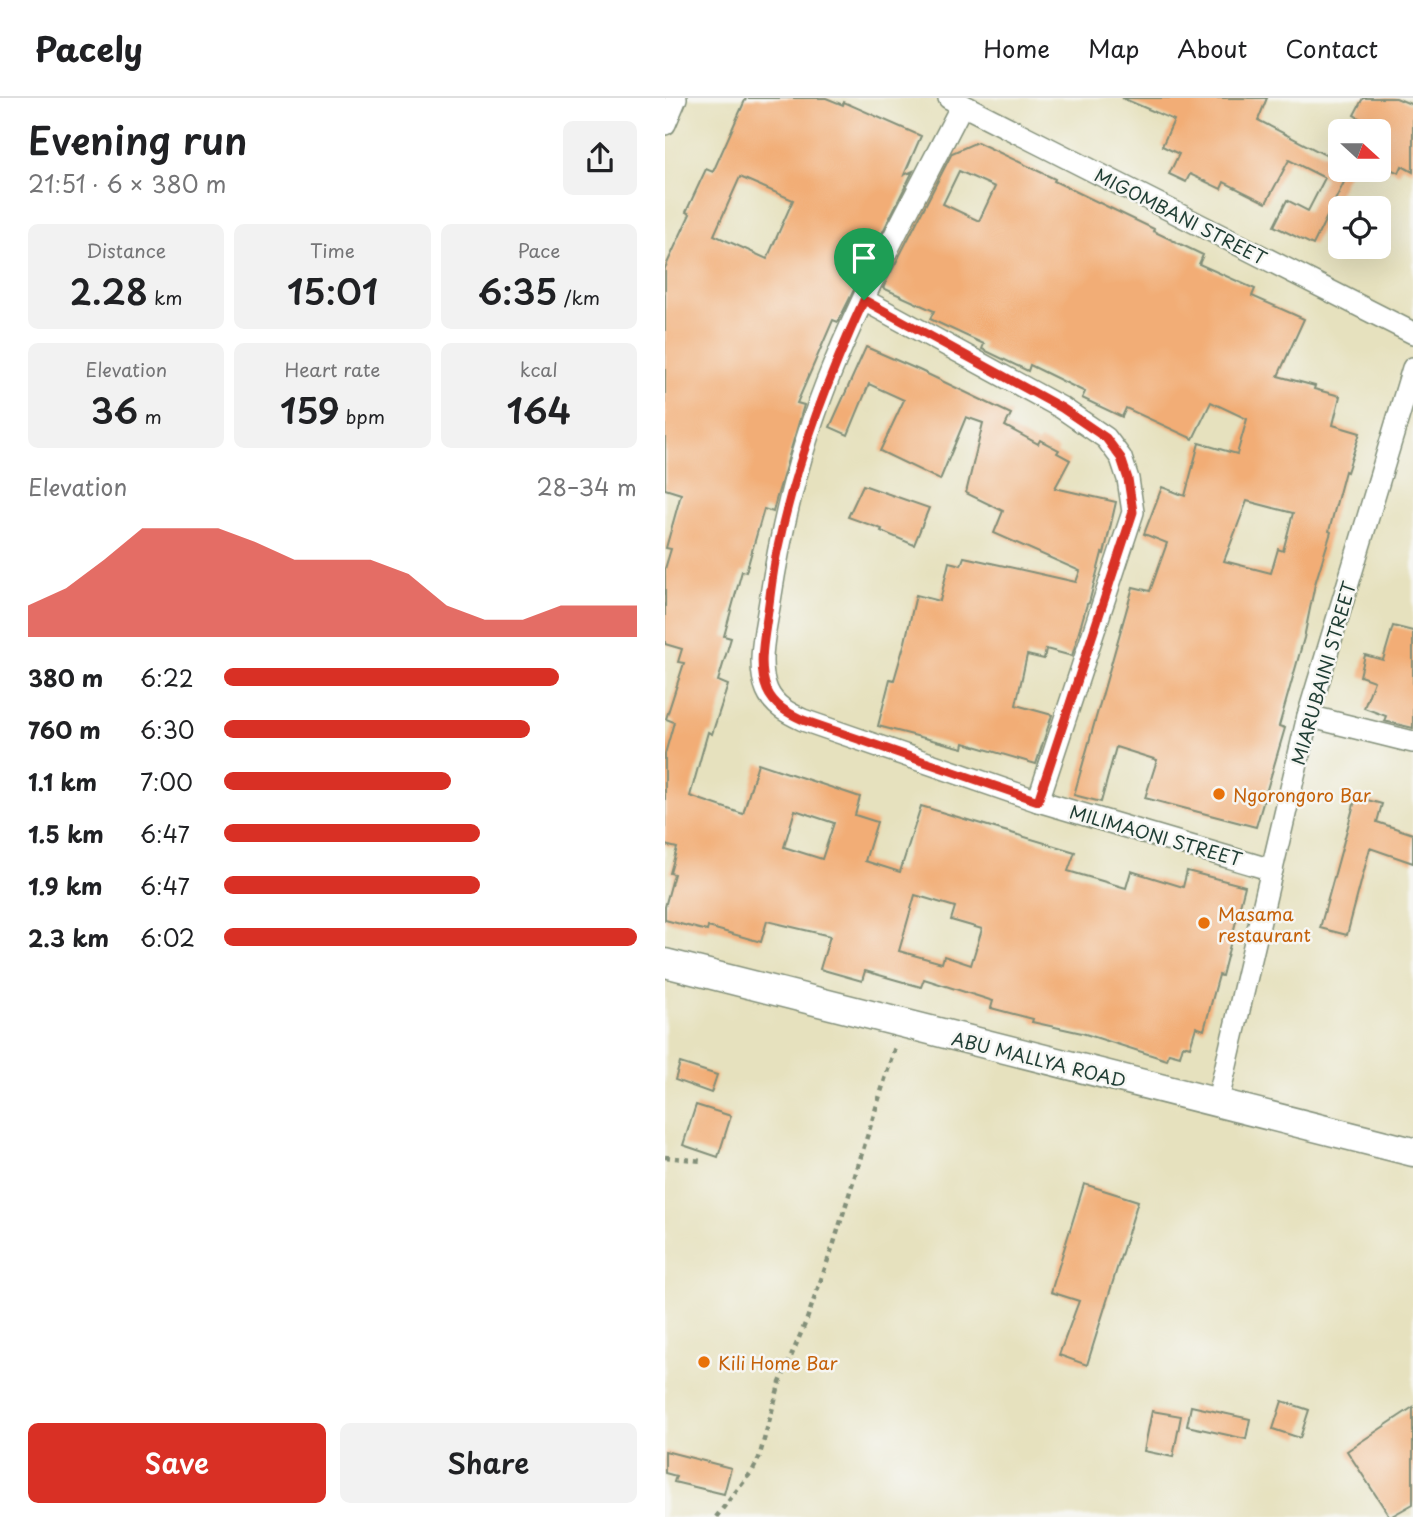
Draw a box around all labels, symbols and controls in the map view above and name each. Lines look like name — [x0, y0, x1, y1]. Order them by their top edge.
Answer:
text: Pacely — [35, 23, 143, 73]
text: Home — [983, 30, 1050, 66]
text: Map — [1088, 30, 1139, 66]
text: About — [1177, 30, 1247, 66]
text: Contact — [1285, 30, 1378, 66]
text: Evening run — [28, 111, 247, 168]
north arrow — [1328, 119, 1391, 182]
map controls — [1328, 119, 1391, 259]
button: share — [563, 121, 637, 195]
street label: MIGOMBANI STREET — [1090, 161, 1272, 271]
text: 21:51 · 6 × 380 m — [28, 166, 227, 201]
button: locate — [1328, 196, 1391, 259]
pin — [834, 228, 894, 300]
text: Distance — [86, 236, 166, 264]
text: Time — [310, 236, 355, 264]
text: Pace — [517, 236, 560, 264]
icon: arrive — [845, 239, 883, 277]
text: 2.28 — [70, 264, 148, 317]
text: 15:01 — [287, 264, 378, 317]
text: 6:35 — [478, 264, 557, 317]
text: km — [148, 283, 183, 311]
text: /km — [557, 283, 600, 311]
text: Elevation — [85, 355, 167, 383]
text: Heart rate — [285, 355, 380, 383]
text: kcal — [520, 355, 558, 383]
text: 36 — [91, 383, 138, 436]
text: 159 — [280, 383, 340, 436]
text: 164 — [507, 383, 571, 436]
text: m — [138, 402, 162, 430]
text: bpm — [340, 402, 385, 430]
text: Elevation — [28, 469, 127, 504]
text: 28–34 m — [537, 469, 637, 504]
street label: MIARUBAINI STREET — [1284, 578, 1362, 768]
text: 380 m — [28, 660, 103, 695]
text: 6:22 — [140, 660, 194, 695]
text: 760 m — [28, 712, 101, 747]
text: 6:30 — [140, 712, 195, 747]
text: 1.1 km — [28, 764, 97, 799]
text: 7:00 — [140, 764, 193, 799]
place label: Ngorongoro Bar — [1233, 781, 1372, 808]
marker: Ngorongoro Bar — [1211, 786, 1227, 802]
street label: MILIMAONI STREET — [1067, 797, 1246, 873]
text: 1.5 km — [28, 816, 104, 851]
text: 6:47 — [140, 816, 190, 851]
text: 1.9 km — [28, 868, 102, 903]
text: 6:47 — [140, 868, 190, 903]
place label: Masama restaurant — [1218, 900, 1311, 948]
marker: Masama restaurant — [1196, 915, 1212, 931]
text: 2.3 km — [28, 920, 109, 955]
text: 6:02 — [140, 920, 195, 955]
street label: ABU MALLYA ROAD — [949, 1024, 1129, 1094]
place label: Kili Home Bar — [718, 1349, 838, 1376]
marker: Kili Home Bar — [696, 1354, 712, 1370]
button: Save — [28, 1423, 326, 1503]
button: Share — [340, 1423, 637, 1503]

